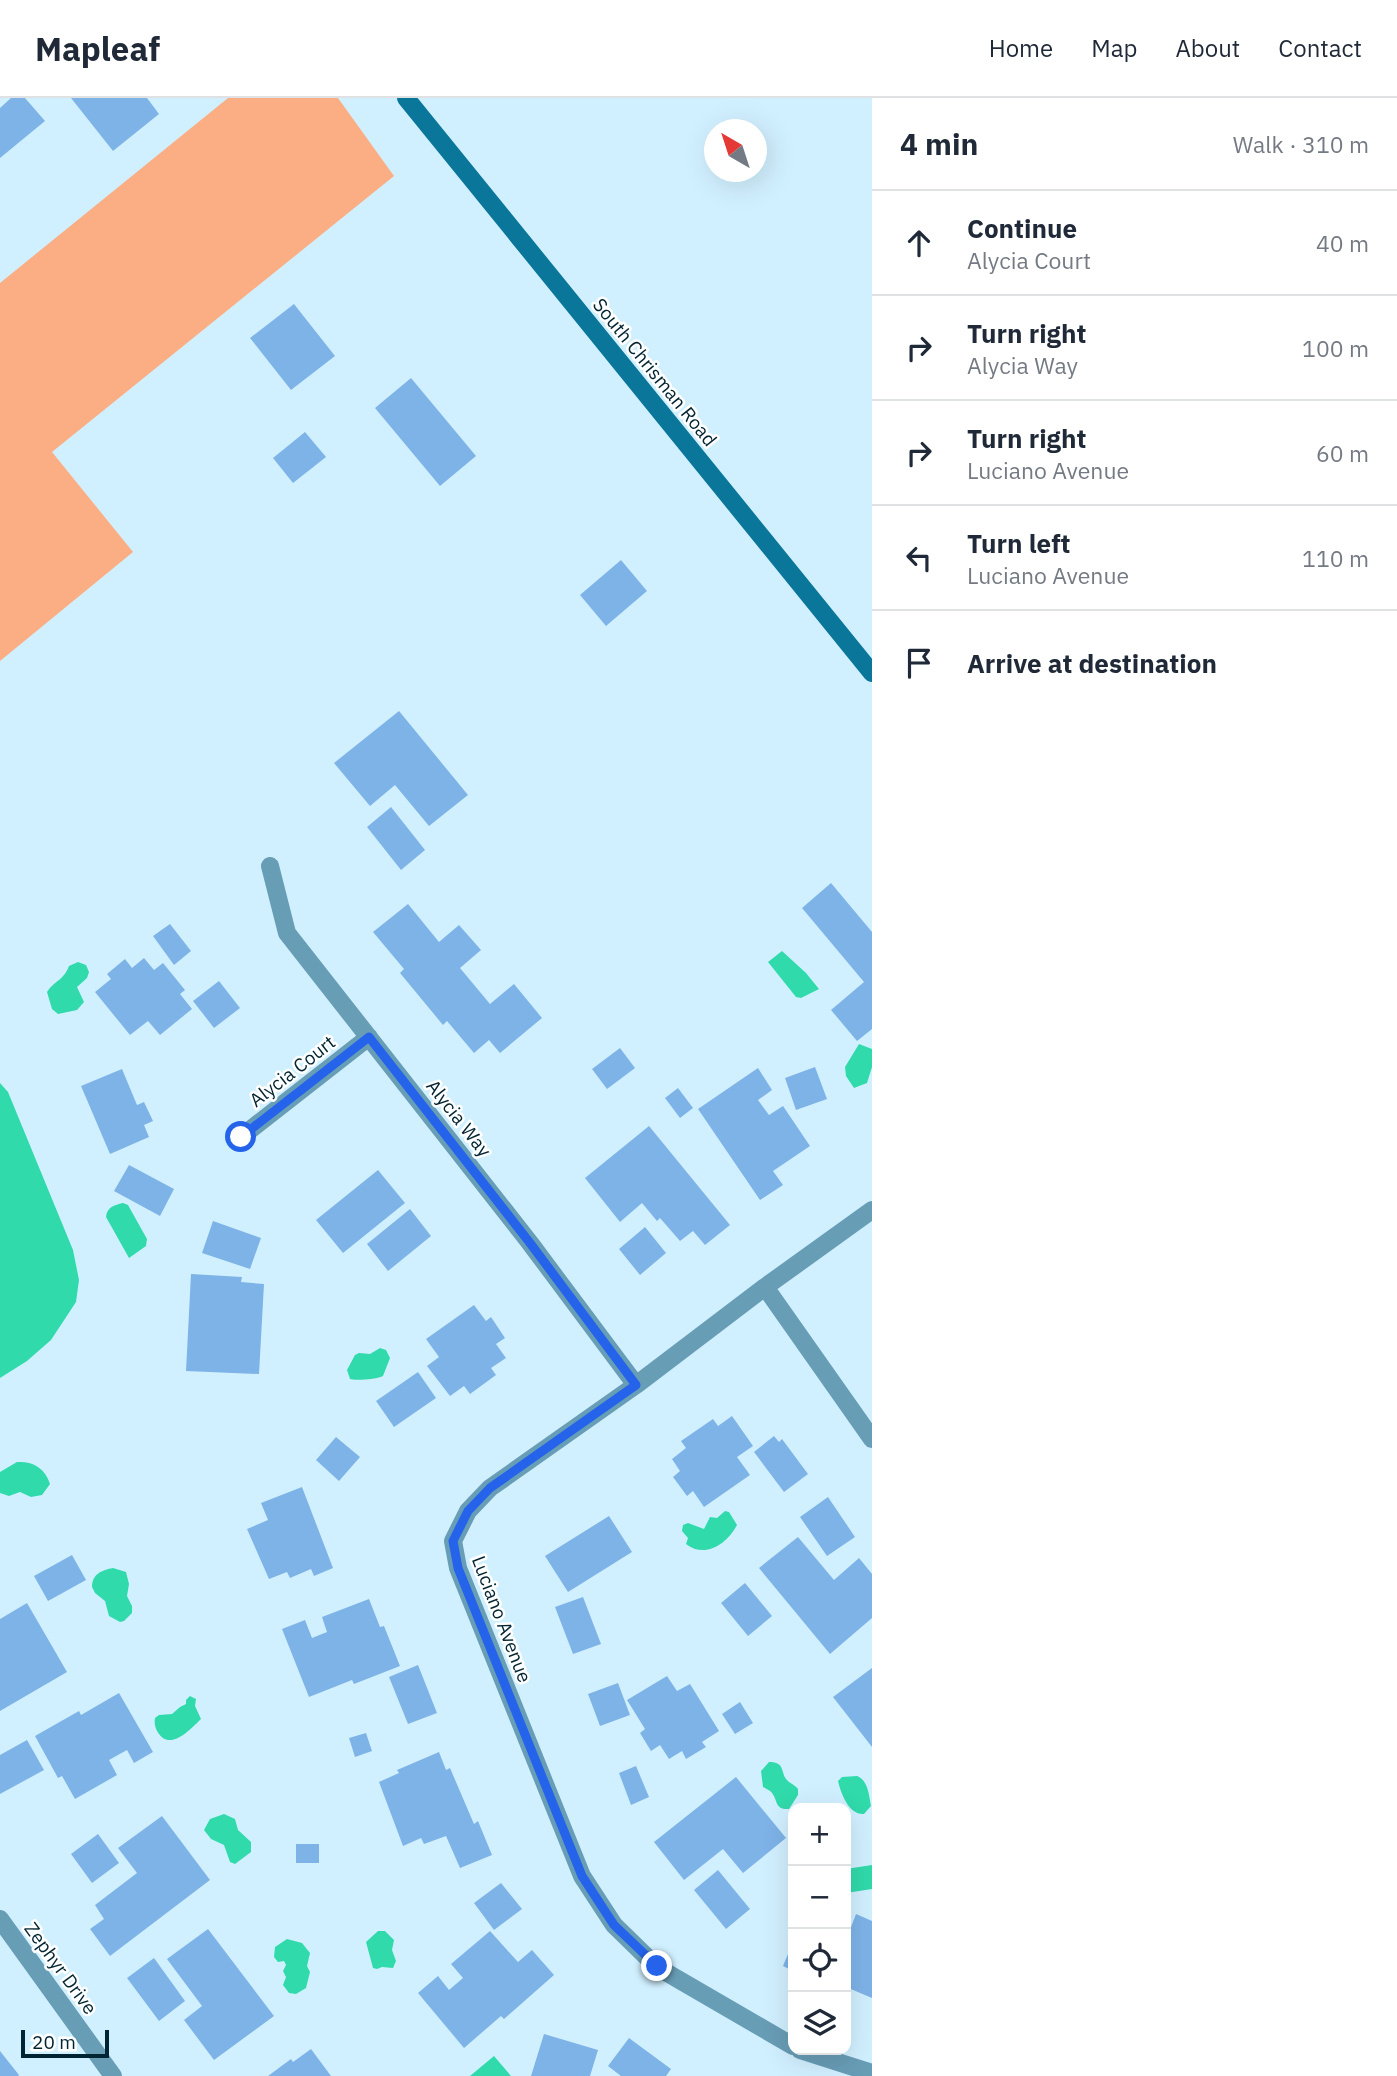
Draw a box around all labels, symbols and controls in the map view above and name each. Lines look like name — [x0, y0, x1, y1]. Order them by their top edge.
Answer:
text: Mapleaf — [35, 27, 160, 70]
text: Home — [989, 32, 1053, 64]
text: Map — [1091, 32, 1137, 64]
text: About — [1175, 32, 1240, 64]
text: Contact — [1278, 32, 1362, 64]
north arrow — [704, 119, 767, 182]
text: 4 min — [900, 124, 978, 163]
text: Walk · 310 m — [1233, 129, 1369, 159]
text: Continue — [967, 211, 1077, 245]
icon: ahead — [900, 224, 938, 262]
text: 40 m — [1316, 228, 1369, 258]
text: Alycia Court — [967, 245, 1091, 275]
street label: South Chrisman Road — [588, 293, 722, 451]
text: Turn right — [967, 316, 1086, 350]
icon: right — [900, 329, 938, 367]
text: 100 m — [1302, 333, 1369, 363]
text: Alycia Way — [967, 350, 1078, 380]
text: Turn right — [967, 421, 1086, 455]
icon: right — [900, 434, 938, 472]
text: 60 m — [1316, 438, 1369, 468]
text: Luciano Avenue — [967, 455, 1129, 485]
text: Turn left — [967, 526, 1070, 560]
icon: left — [900, 539, 938, 577]
text: 110 m — [1302, 543, 1369, 573]
text: Luciano Avenue — [967, 560, 1129, 590]
icon: arrive — [900, 644, 938, 682]
text: Arrive at destination — [967, 646, 1217, 680]
street label: Alycia Court — [244, 1030, 340, 1112]
street label: Alycia Way — [421, 1074, 497, 1162]
route start — [225, 1121, 256, 1152]
street label: Luciano Avenue — [467, 1552, 537, 1686]
map controls — [788, 1803, 851, 2055]
button: + — [788, 1803, 851, 1866]
button: − — [788, 1866, 851, 1929]
street label: Zephyr Drive — [20, 1917, 102, 2019]
button: locate — [788, 1929, 851, 1992]
route end — [641, 1950, 672, 1981]
button: layers — [788, 1992, 851, 2055]
scale bar — [21, 2027, 108, 2059]
text: 20 m — [32, 2030, 76, 2054]

